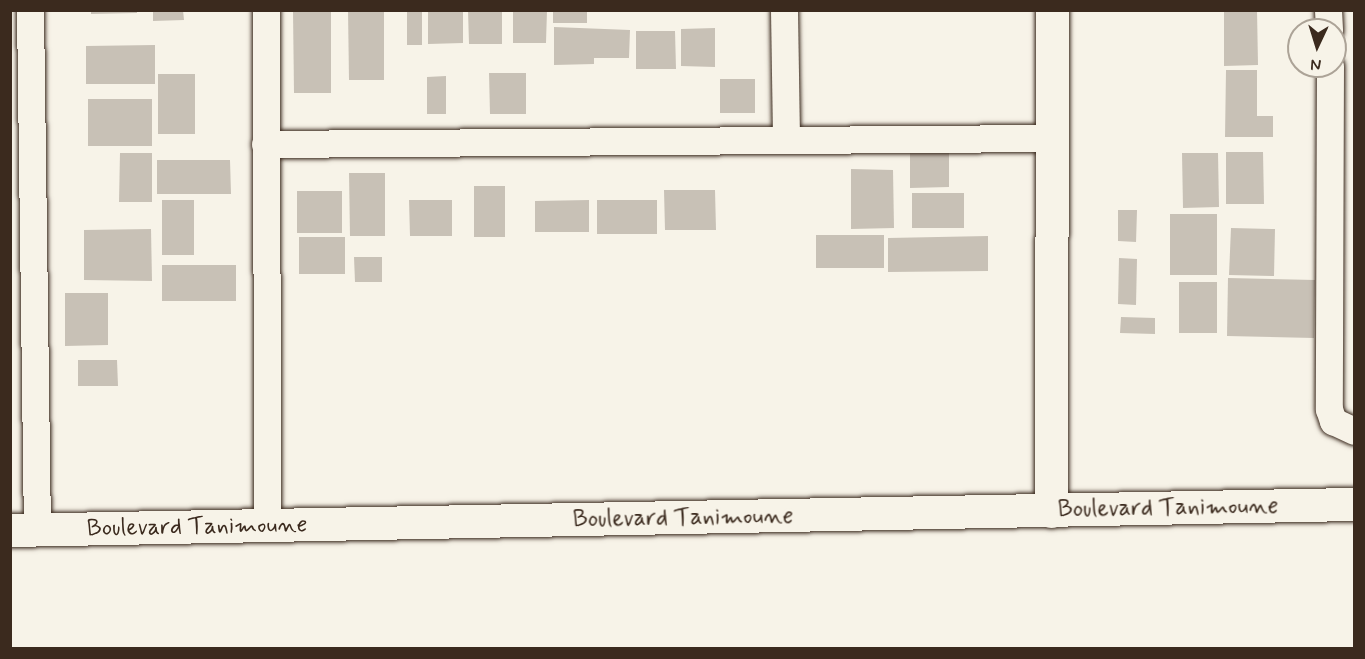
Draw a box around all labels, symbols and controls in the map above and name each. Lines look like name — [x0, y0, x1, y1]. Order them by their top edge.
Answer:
north arrow — [1287, 18, 1347, 78]
text: N — [1310, 54, 1322, 75]
street label: Boulevard Tanimoune — [1061, 492, 1275, 524]
street label: Boulevard Tanimoune — [576, 502, 790, 534]
street label: Boulevard Tanimoune — [90, 511, 304, 543]

